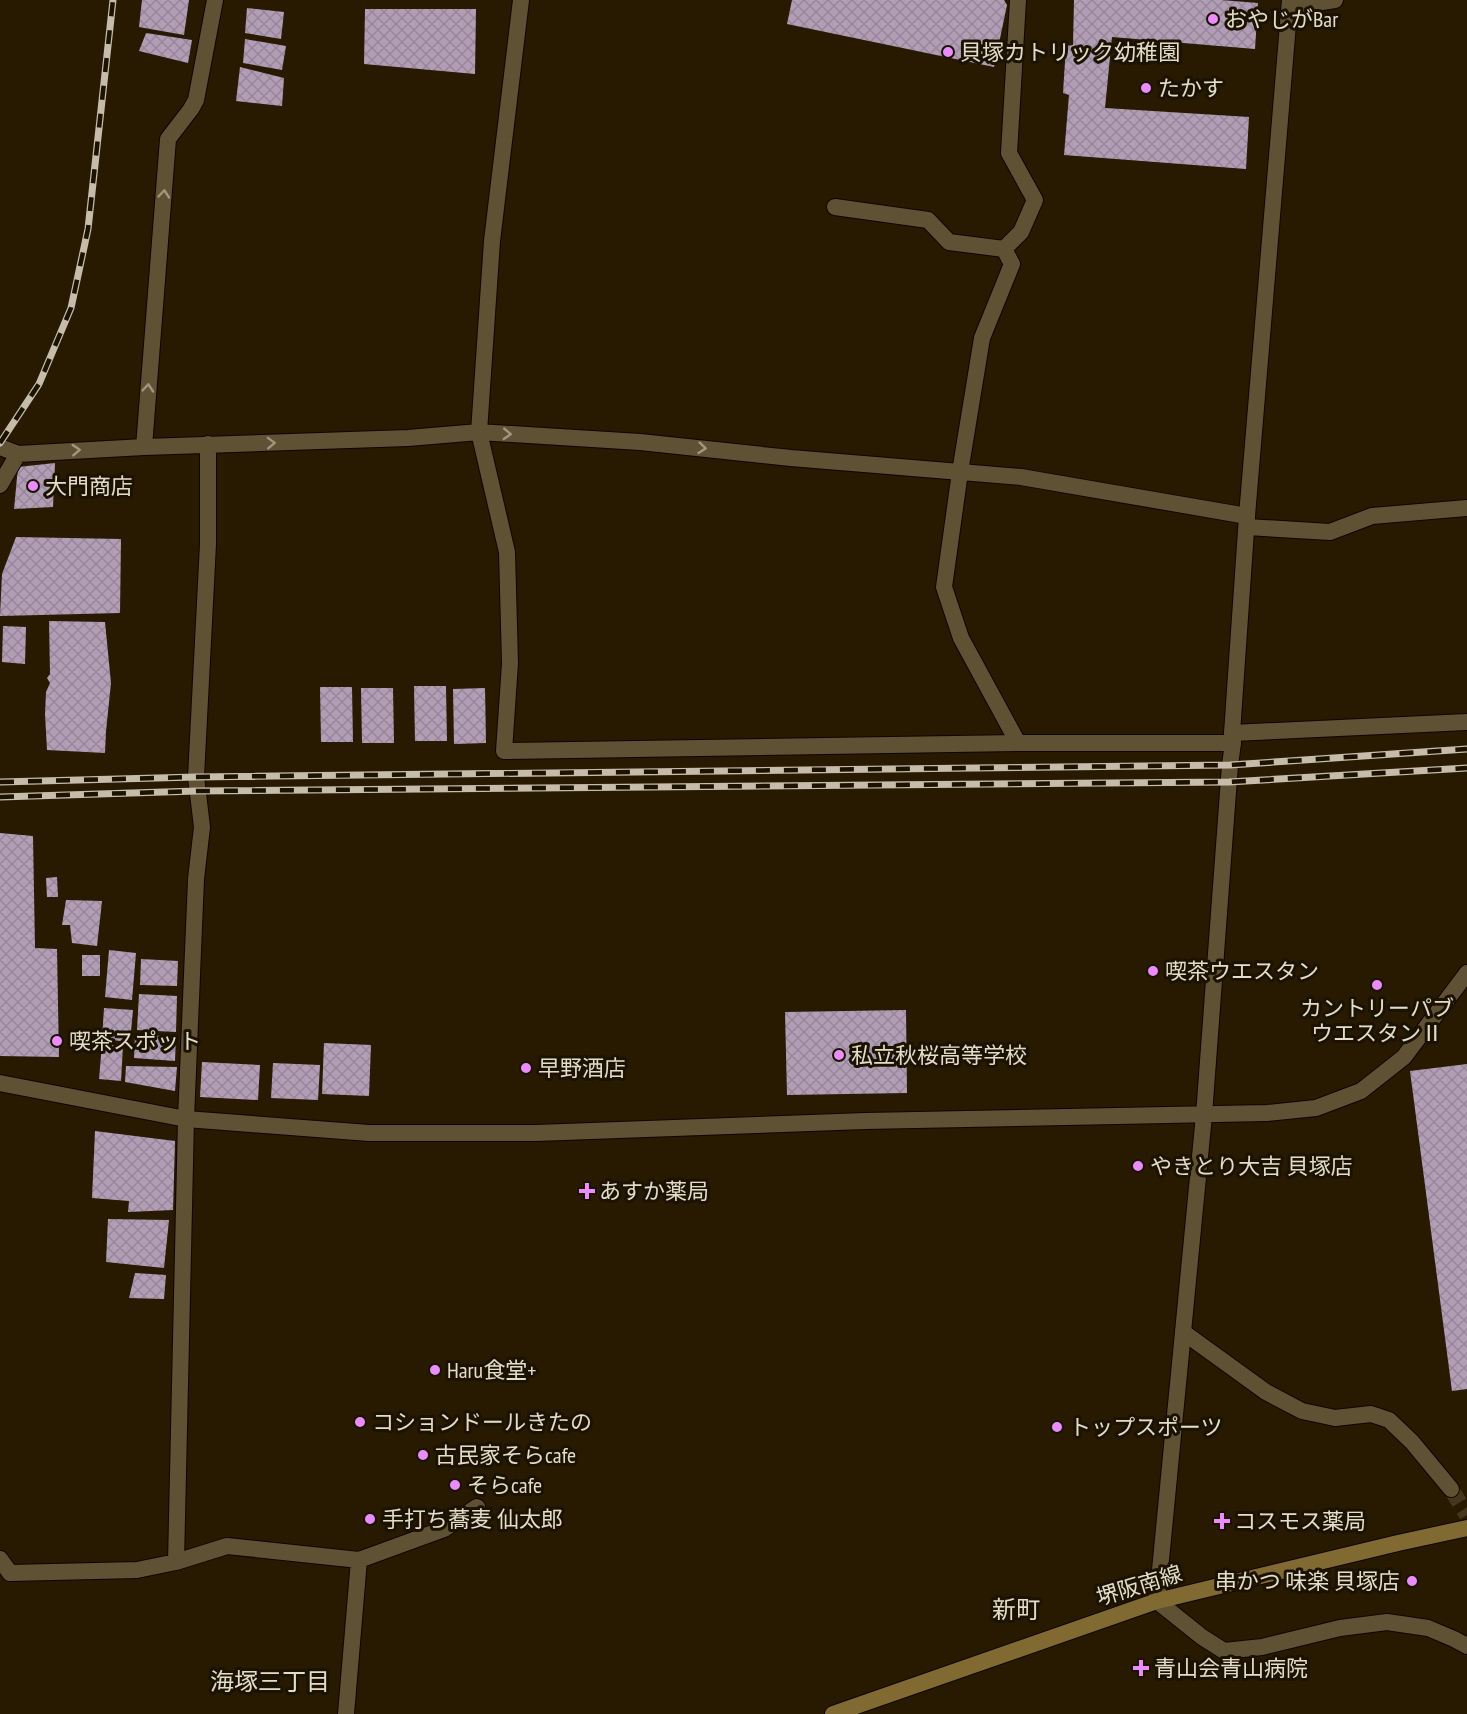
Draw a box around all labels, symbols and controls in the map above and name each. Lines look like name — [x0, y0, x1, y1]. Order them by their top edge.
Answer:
place label: おやじがBar — [1225, 5, 1338, 33]
marker: おやじがBar — [1206, 12, 1220, 26]
place label: 貝塚カトリック幼稚園 — [960, 38, 1180, 66]
marker: 貝塚カトリック幼稚園 — [941, 45, 955, 59]
place label: たかす — [1158, 74, 1224, 102]
marker: たかす — [1139, 81, 1153, 95]
one-way arrow — [157, 189, 170, 198]
one-way arrow — [142, 384, 155, 393]
one-way arrow — [503, 427, 512, 440]
one-way arrow — [266, 436, 275, 449]
one-way arrow — [697, 441, 706, 454]
one-way arrow — [72, 444, 81, 457]
place label: 大門商店 — [45, 472, 133, 500]
marker: 大門商店 — [26, 479, 40, 493]
place label: 喫茶ウエスタン — [1165, 957, 1319, 985]
marker: 喫茶ウエスタン — [1146, 964, 1160, 978]
marker: カントリーパブ ウエスタンⅡ — [1370, 978, 1384, 992]
place label: カントリーパブ ウエスタンⅡ — [1300, 994, 1454, 1047]
place label: 喫茶スポット — [69, 1027, 201, 1055]
marker: 喫茶スポット — [50, 1034, 64, 1048]
place label: 私立秋桜高等学校 — [851, 1041, 1027, 1069]
marker: 私立秋桜高等学校 — [832, 1048, 846, 1062]
place label: 早野酒店 — [538, 1054, 626, 1082]
marker: 早野酒店 — [519, 1061, 533, 1075]
place label: やきとり大吉 貝塚店 — [1150, 1152, 1353, 1180]
marker: やきとり大吉 貝塚店 — [1131, 1159, 1145, 1173]
place label: あすか薬局 — [599, 1177, 709, 1205]
marker: あすか薬局 — [580, 1184, 594, 1198]
place label: Haru食堂+ — [447, 1356, 536, 1384]
marker: Haru食堂+ — [428, 1363, 442, 1377]
place label: コションドールきたの — [372, 1408, 592, 1436]
place label: トップスポーツ — [1069, 1413, 1223, 1441]
marker: コションドールきたの — [353, 1415, 367, 1429]
marker: トップスポーツ — [1050, 1420, 1064, 1434]
place label: 古民家そらcafe — [435, 1441, 576, 1469]
marker: 古民家そらcafe — [416, 1448, 430, 1462]
place label: そらcafe — [467, 1471, 542, 1499]
marker: そらcafe — [448, 1478, 462, 1492]
place label: 手打ち蕎麦 仙太郎 — [382, 1505, 563, 1533]
place label: コスモス薬局 — [1234, 1507, 1366, 1535]
marker: 手打ち蕎麦 仙太郎 — [363, 1512, 377, 1526]
marker: コスモス薬局 — [1215, 1514, 1229, 1528]
street label: 堺阪南線 — [1093, 1559, 1185, 1611]
place label: 串かつ 味楽 貝塚店 — [1215, 1567, 1400, 1595]
marker: 串かつ 味楽 貝塚店 — [1405, 1574, 1419, 1588]
district label: 新町 — [992, 1594, 1040, 1625]
place label: 青山会青山病院 — [1154, 1654, 1308, 1682]
marker: 青山会青山病院 — [1132, 1659, 1150, 1677]
district label: 海塚三丁目 — [210, 1666, 330, 1697]

